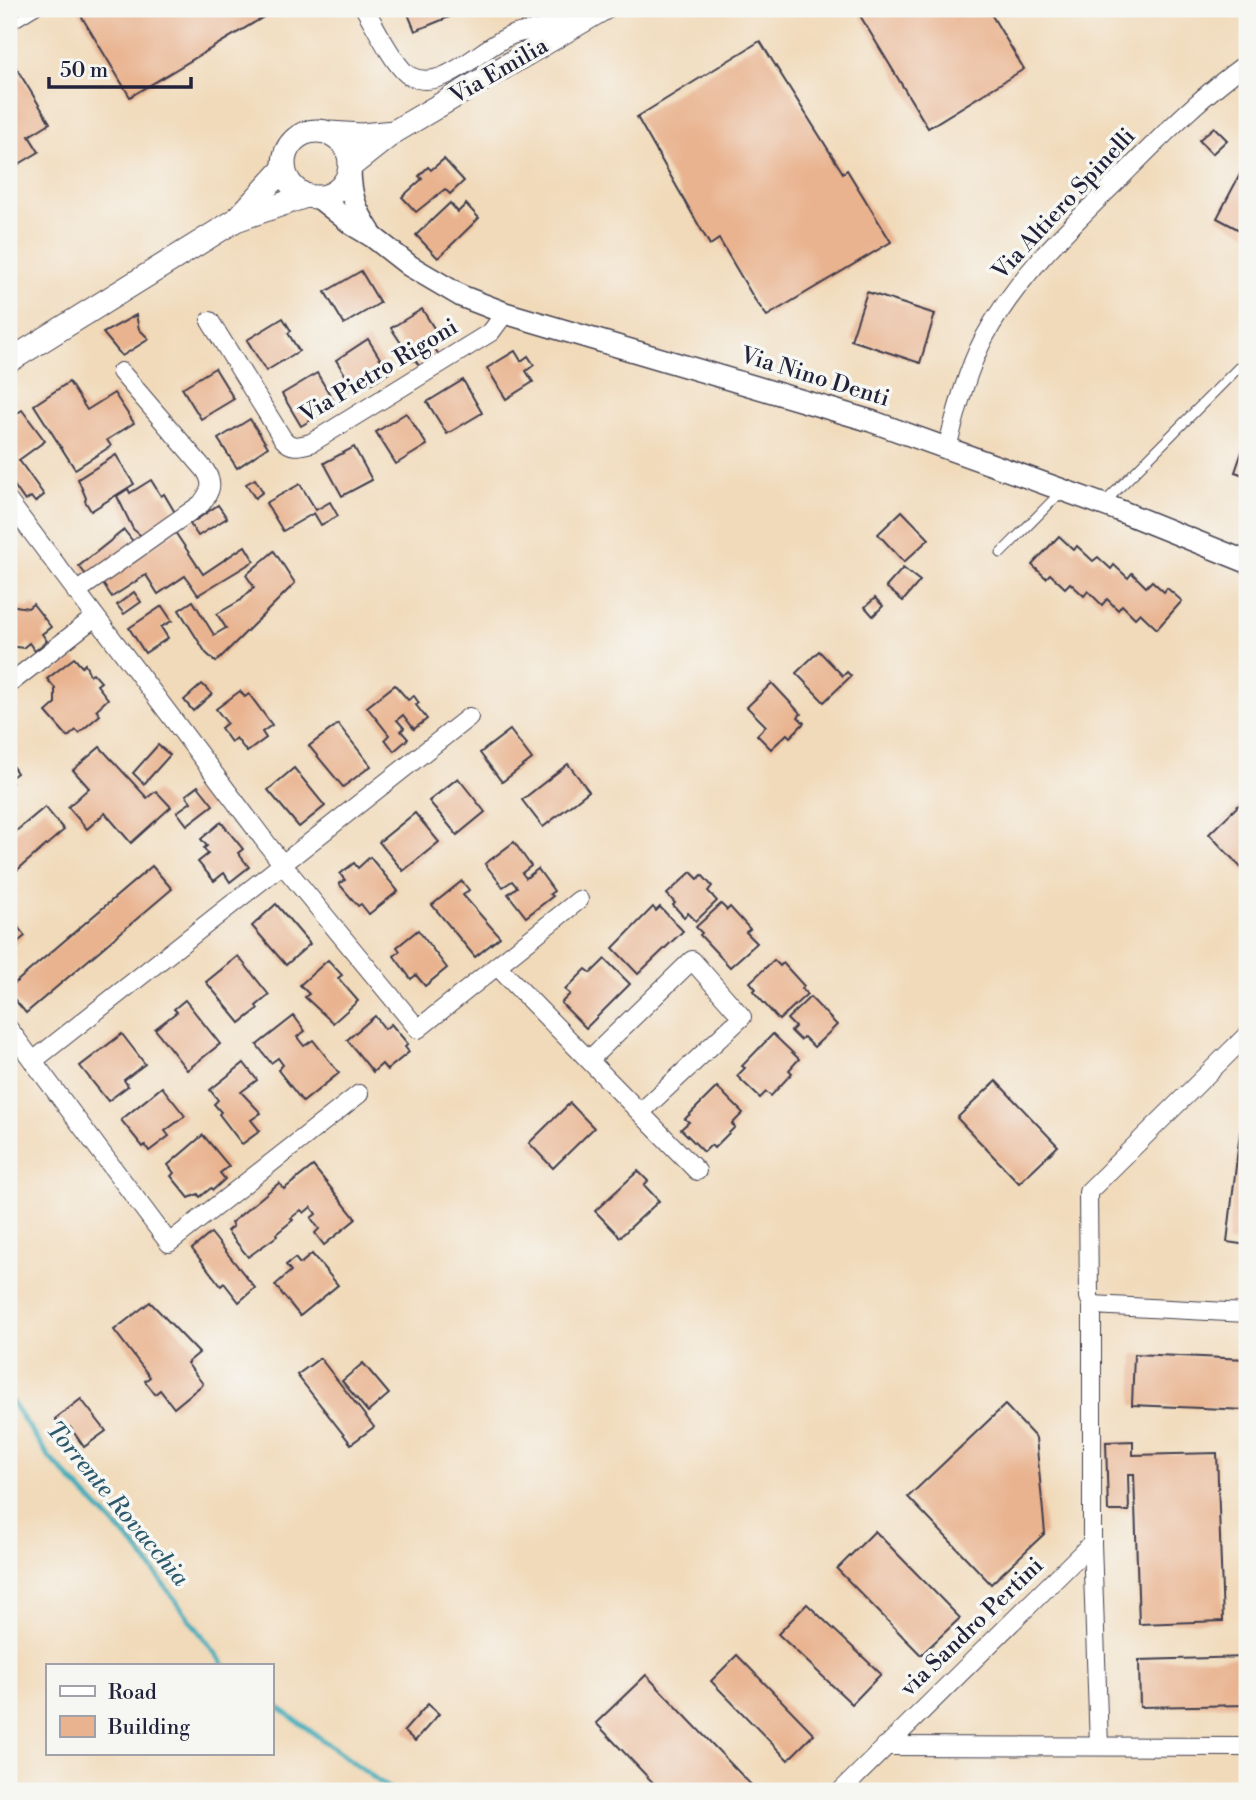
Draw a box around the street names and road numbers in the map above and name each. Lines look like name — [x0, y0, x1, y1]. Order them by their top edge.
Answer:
street label: Via Emilia — [444, 32, 553, 111]
street label: Via Altiero Spinelli — [986, 122, 1141, 286]
street label: Via Pietro Rigoni — [294, 313, 463, 430]
street label: Via Nino Denti — [736, 341, 893, 413]
street label: via Sandro Pertini — [894, 1552, 1049, 1703]

